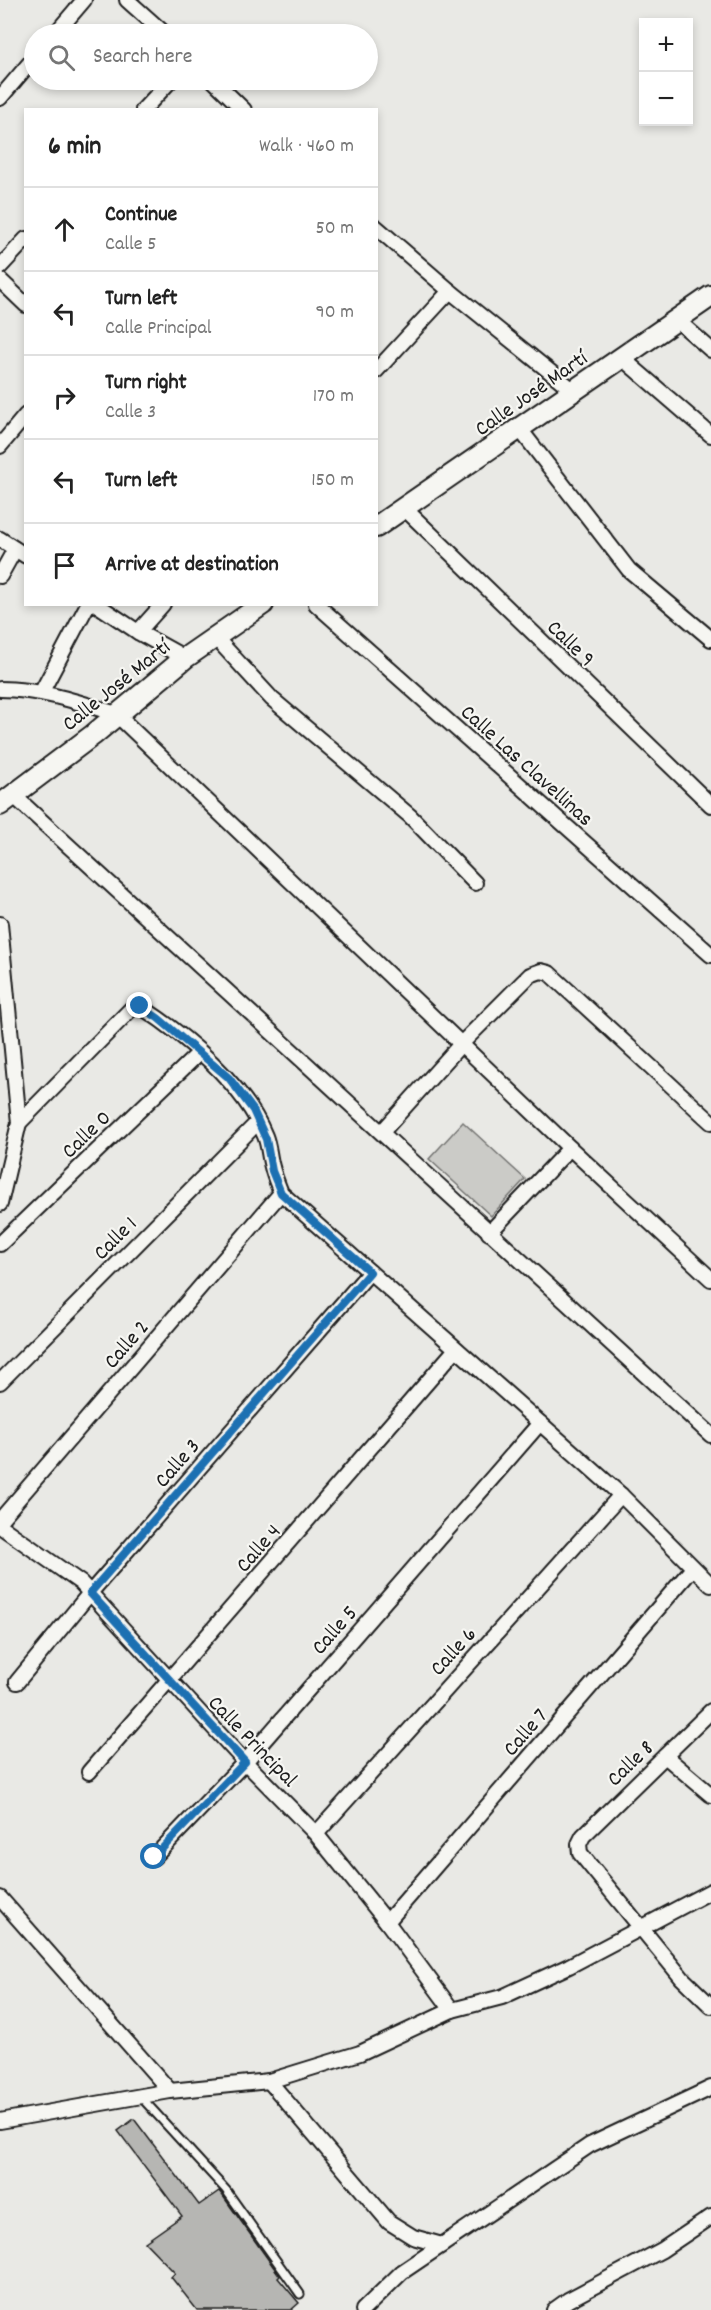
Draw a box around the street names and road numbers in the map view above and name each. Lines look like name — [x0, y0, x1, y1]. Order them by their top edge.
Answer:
street label: Calle José Martí — [469, 343, 596, 445]
street label: Calle 9 — [538, 614, 601, 675]
street label: Calle José Martí — [56, 632, 180, 740]
street label: Calle Las Clavellinas — [452, 698, 599, 835]
street label: Calle 0 — [56, 1104, 119, 1167]
street label: Calle 1 — [87, 1210, 146, 1269]
street label: Calle 2 — [98, 1314, 158, 1377]
street label: Calle 3 — [149, 1433, 209, 1496]
street label: Calle 4 — [230, 1518, 290, 1580]
street label: Calle 5 — [305, 1600, 366, 1663]
street label: Calle 6 — [424, 1621, 485, 1684]
street label: Calle Principal — [200, 1689, 303, 1795]
street label: Calle 7 — [497, 1702, 556, 1764]
street label: Calle 8 — [601, 1734, 662, 1795]

